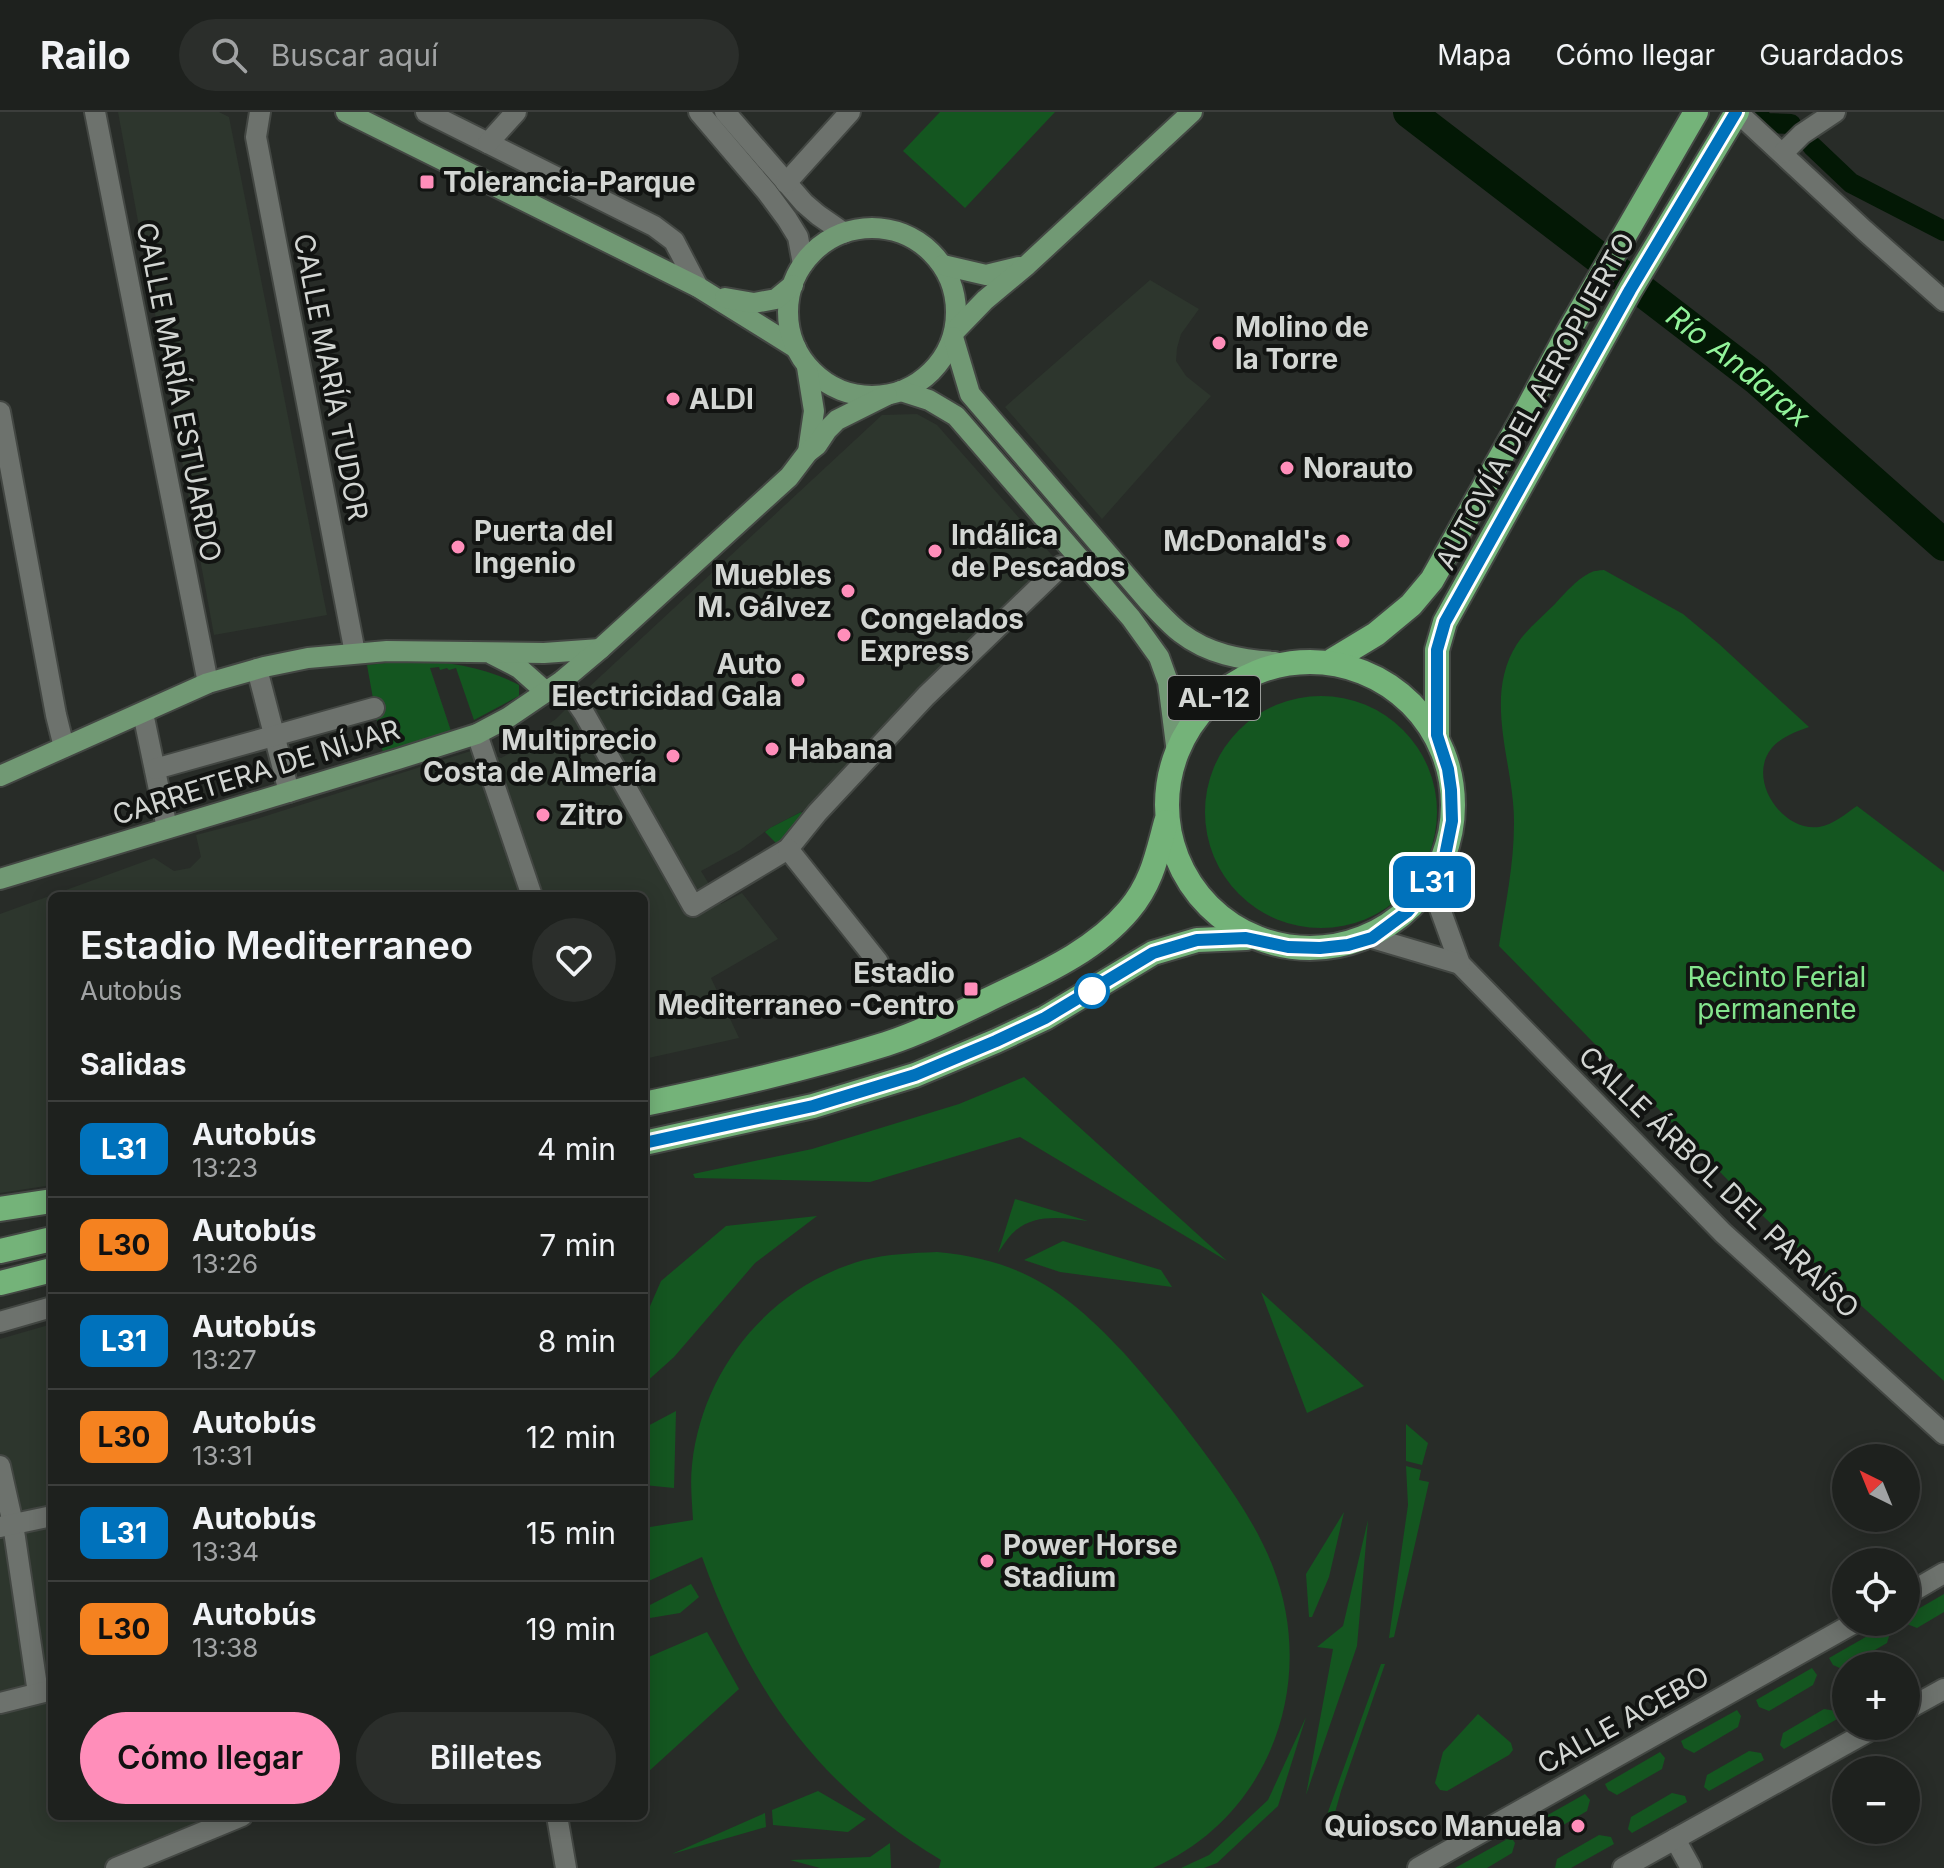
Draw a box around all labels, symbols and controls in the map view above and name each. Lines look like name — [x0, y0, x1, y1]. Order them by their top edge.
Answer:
search box — [179, 19, 739, 91]
text: Railo — [40, 32, 131, 78]
icon: search — [207, 33, 251, 77]
text: Buscar aquí — [271, 37, 438, 73]
text: Mapa — [1437, 38, 1511, 72]
text: Cómo llegar — [1555, 38, 1715, 72]
text: Guardados — [1759, 38, 1904, 72]
place label: Tolerancia-Parque — [443, 165, 696, 199]
marker: Tolerancia-Parque — [418, 173, 436, 191]
street label: CALLE MARÍA ESTUARDO — [129, 219, 230, 565]
street label: AUTOVÍA DEL AEROPUERTO — [1427, 226, 1642, 575]
street label: CALLE MARÍA TUDOR — [287, 231, 376, 523]
water label: Río Andarax — [1660, 297, 1818, 435]
place label: Molino de la Torre — [1235, 310, 1369, 376]
marker: Molino de la Torre — [1210, 334, 1228, 352]
place label: ALDI — [689, 382, 754, 416]
marker: ALDI — [664, 390, 682, 408]
place label: Norauto — [1303, 451, 1413, 485]
marker: Norauto — [1278, 459, 1296, 477]
place label: Puerta del Ingenio — [474, 514, 613, 580]
place label: Indálica de Pescados — [951, 518, 1126, 584]
place label: McDonald's — [1163, 524, 1327, 558]
marker: McDonald's — [1334, 532, 1352, 550]
marker: Puerta del Ingenio — [449, 538, 467, 556]
marker: Indálica de Pescados — [926, 542, 944, 560]
place label: Muebles M. Gálvez — [697, 558, 832, 624]
marker: Muebles M. Gálvez — [839, 582, 857, 600]
place label: Congelados Express — [860, 602, 1024, 668]
marker: Congelados Express — [835, 626, 853, 644]
place label: Auto Electricidad Gala — [551, 647, 782, 713]
marker: Auto Electricidad Gala — [789, 671, 807, 689]
road number: AL-12 — [1168, 676, 1260, 720]
street label: CARRETERA DE NÍJAR — [108, 711, 404, 832]
place label: Multiprecio Costa de Almería — [423, 723, 657, 789]
place label: Habana — [788, 732, 893, 766]
marker: Habana — [763, 740, 781, 758]
marker: Multiprecio Costa de Almería — [664, 747, 682, 765]
place label: Zitro — [559, 798, 623, 832]
marker: Zitro — [534, 806, 552, 824]
line badge: L31 — [1386, 856, 1478, 908]
text: L31 — [1409, 865, 1455, 899]
button: heart — [532, 918, 616, 1002]
text: Estadio Mediterraneo — [80, 922, 473, 968]
place label: Estadio Mediterraneo -Centro — [657, 956, 955, 1022]
park label: Recinto Ferial permanente — [1688, 960, 1866, 1026]
unlabelled marker — [1075, 974, 1109, 1008]
text: Autobús — [80, 975, 182, 1006]
marker: Estadio Mediterraneo -Centro — [962, 980, 980, 998]
street label: CALLE ÁRBOL DEL PARAÍSO — [1572, 1038, 1867, 1325]
text: Salidas — [80, 1046, 186, 1082]
text: Autobús — [192, 1116, 317, 1152]
text: 4 min — [537, 1131, 616, 1167]
text: L31 — [101, 1132, 147, 1166]
text: 13:23 — [192, 1152, 258, 1183]
text: Autobús — [192, 1212, 317, 1248]
text: 7 min — [539, 1227, 616, 1263]
text: L30 — [98, 1228, 150, 1262]
text: 13:26 — [192, 1248, 258, 1279]
text: Autobús — [192, 1308, 317, 1344]
text: 8 min — [538, 1323, 616, 1359]
text: L31 — [101, 1324, 147, 1358]
text: 13:27 — [192, 1344, 257, 1375]
text: Autobús — [192, 1404, 317, 1440]
text: 12 min — [526, 1419, 616, 1455]
text: L30 — [98, 1420, 150, 1454]
text: 13:31 — [192, 1440, 253, 1471]
north arrow — [1832, 1444, 1920, 1532]
map controls — [1832, 1444, 1920, 1844]
text: Autobús — [192, 1500, 317, 1536]
text: 15 min — [526, 1515, 616, 1551]
text: L31 — [101, 1516, 147, 1550]
place label: Power Horse Stadium — [1003, 1528, 1178, 1594]
text: 13:34 — [192, 1536, 259, 1567]
button: locate — [1832, 1548, 1920, 1636]
marker: Power Horse Stadium — [978, 1552, 996, 1570]
text: Autobús — [192, 1596, 317, 1632]
text: 19 min — [525, 1611, 616, 1647]
text: L30 — [98, 1612, 150, 1646]
text: 13:38 — [192, 1632, 258, 1663]
button: + — [1832, 1652, 1920, 1740]
street label: CALLE ACEBO — [1531, 1659, 1715, 1781]
button: Cómo llegar — [80, 1712, 340, 1804]
button: Billetes — [356, 1712, 616, 1804]
button: − — [1832, 1756, 1920, 1844]
place label: Quiosco Manuela — [1324, 1809, 1562, 1843]
marker: Quiosco Manuela — [1569, 1817, 1587, 1835]

